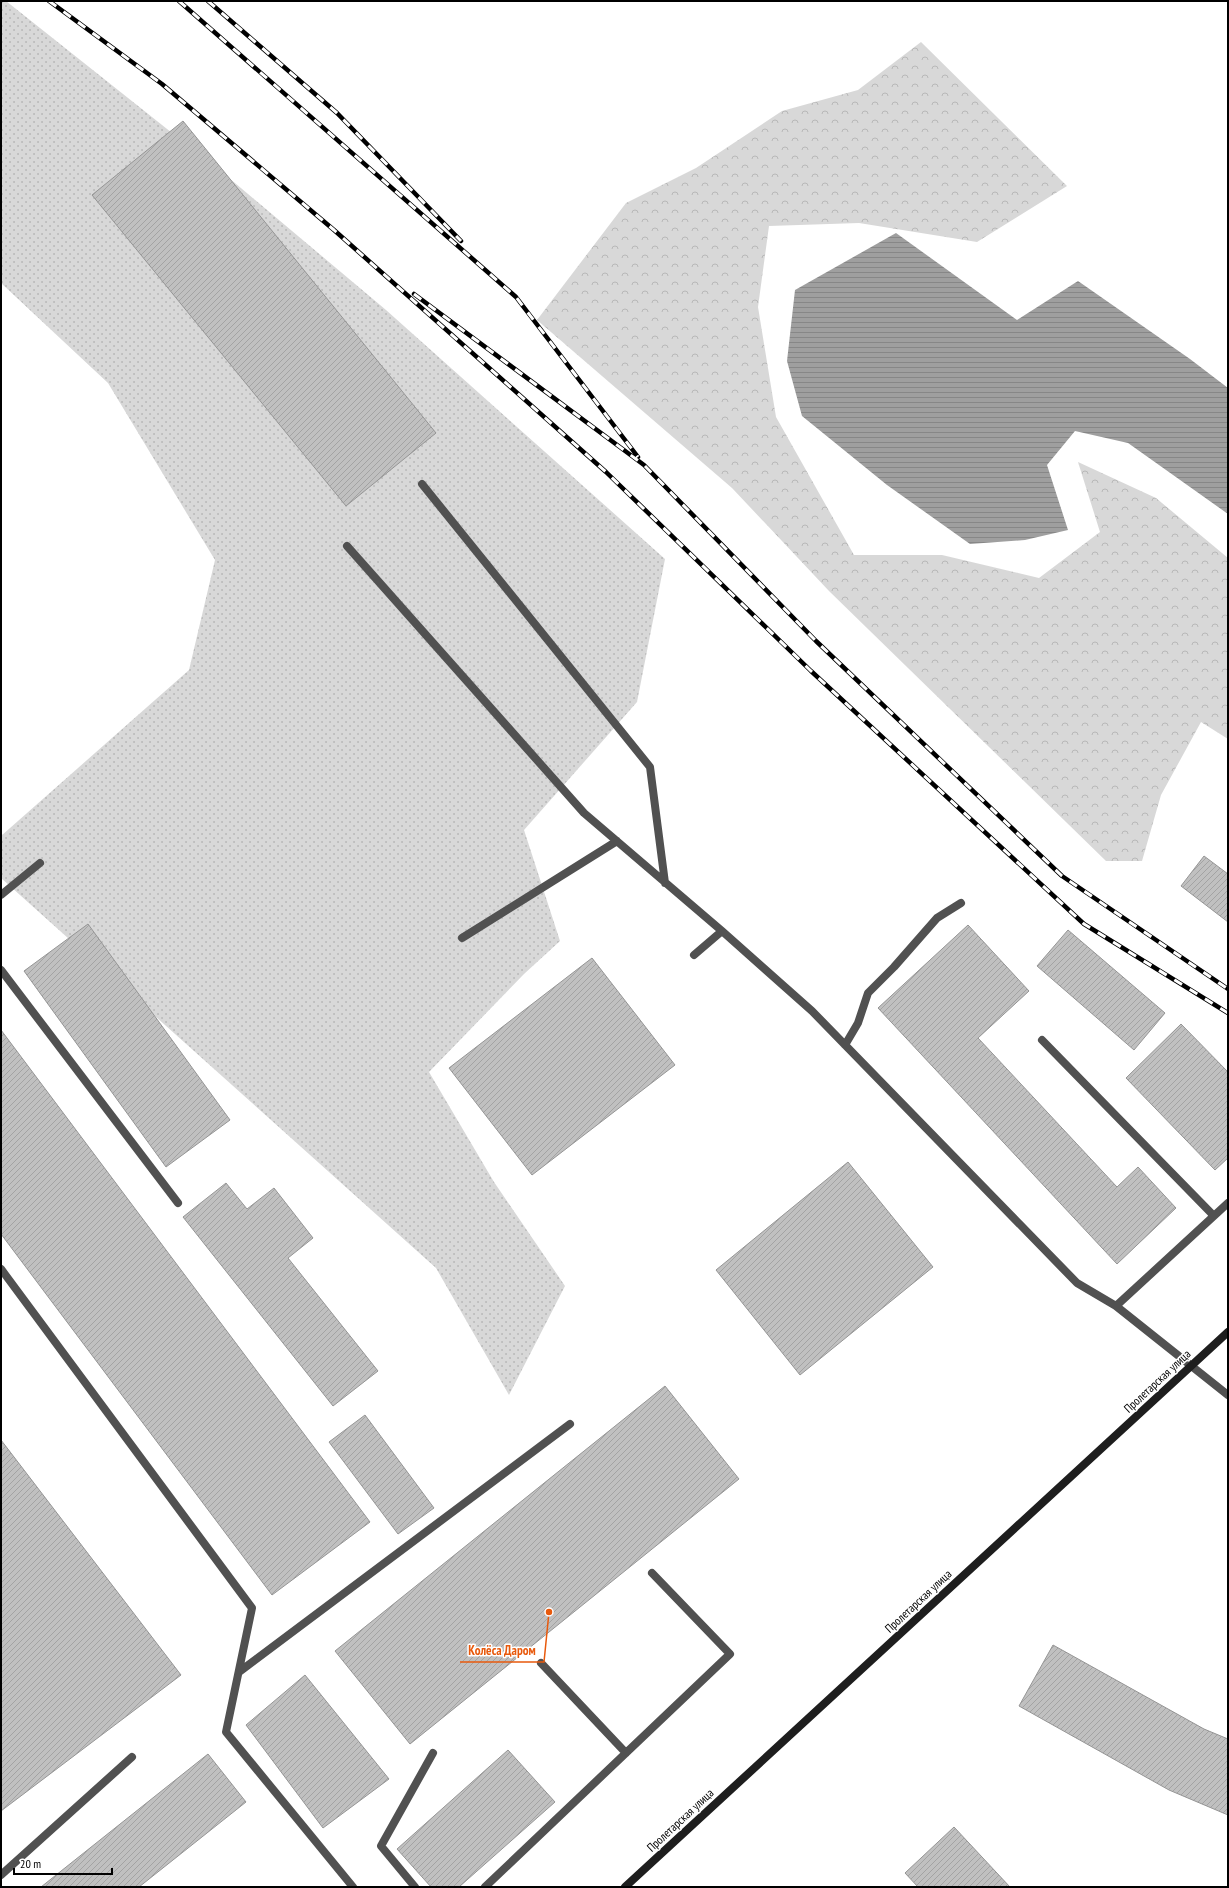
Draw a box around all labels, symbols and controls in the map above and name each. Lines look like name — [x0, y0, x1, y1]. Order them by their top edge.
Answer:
street label: Пролетарская улица — [1120, 1346, 1194, 1416]
street label: Пролетарская улица — [881, 1566, 955, 1636]
callout: Колёса Даром — [460, 1637, 544, 1662]
text: Колёса Даром — [468, 1642, 536, 1659]
street label: Пролетарская улица — [643, 1785, 717, 1855]
scale bar — [14, 1850, 112, 1876]
text: 20 m — [20, 1856, 41, 1871]

